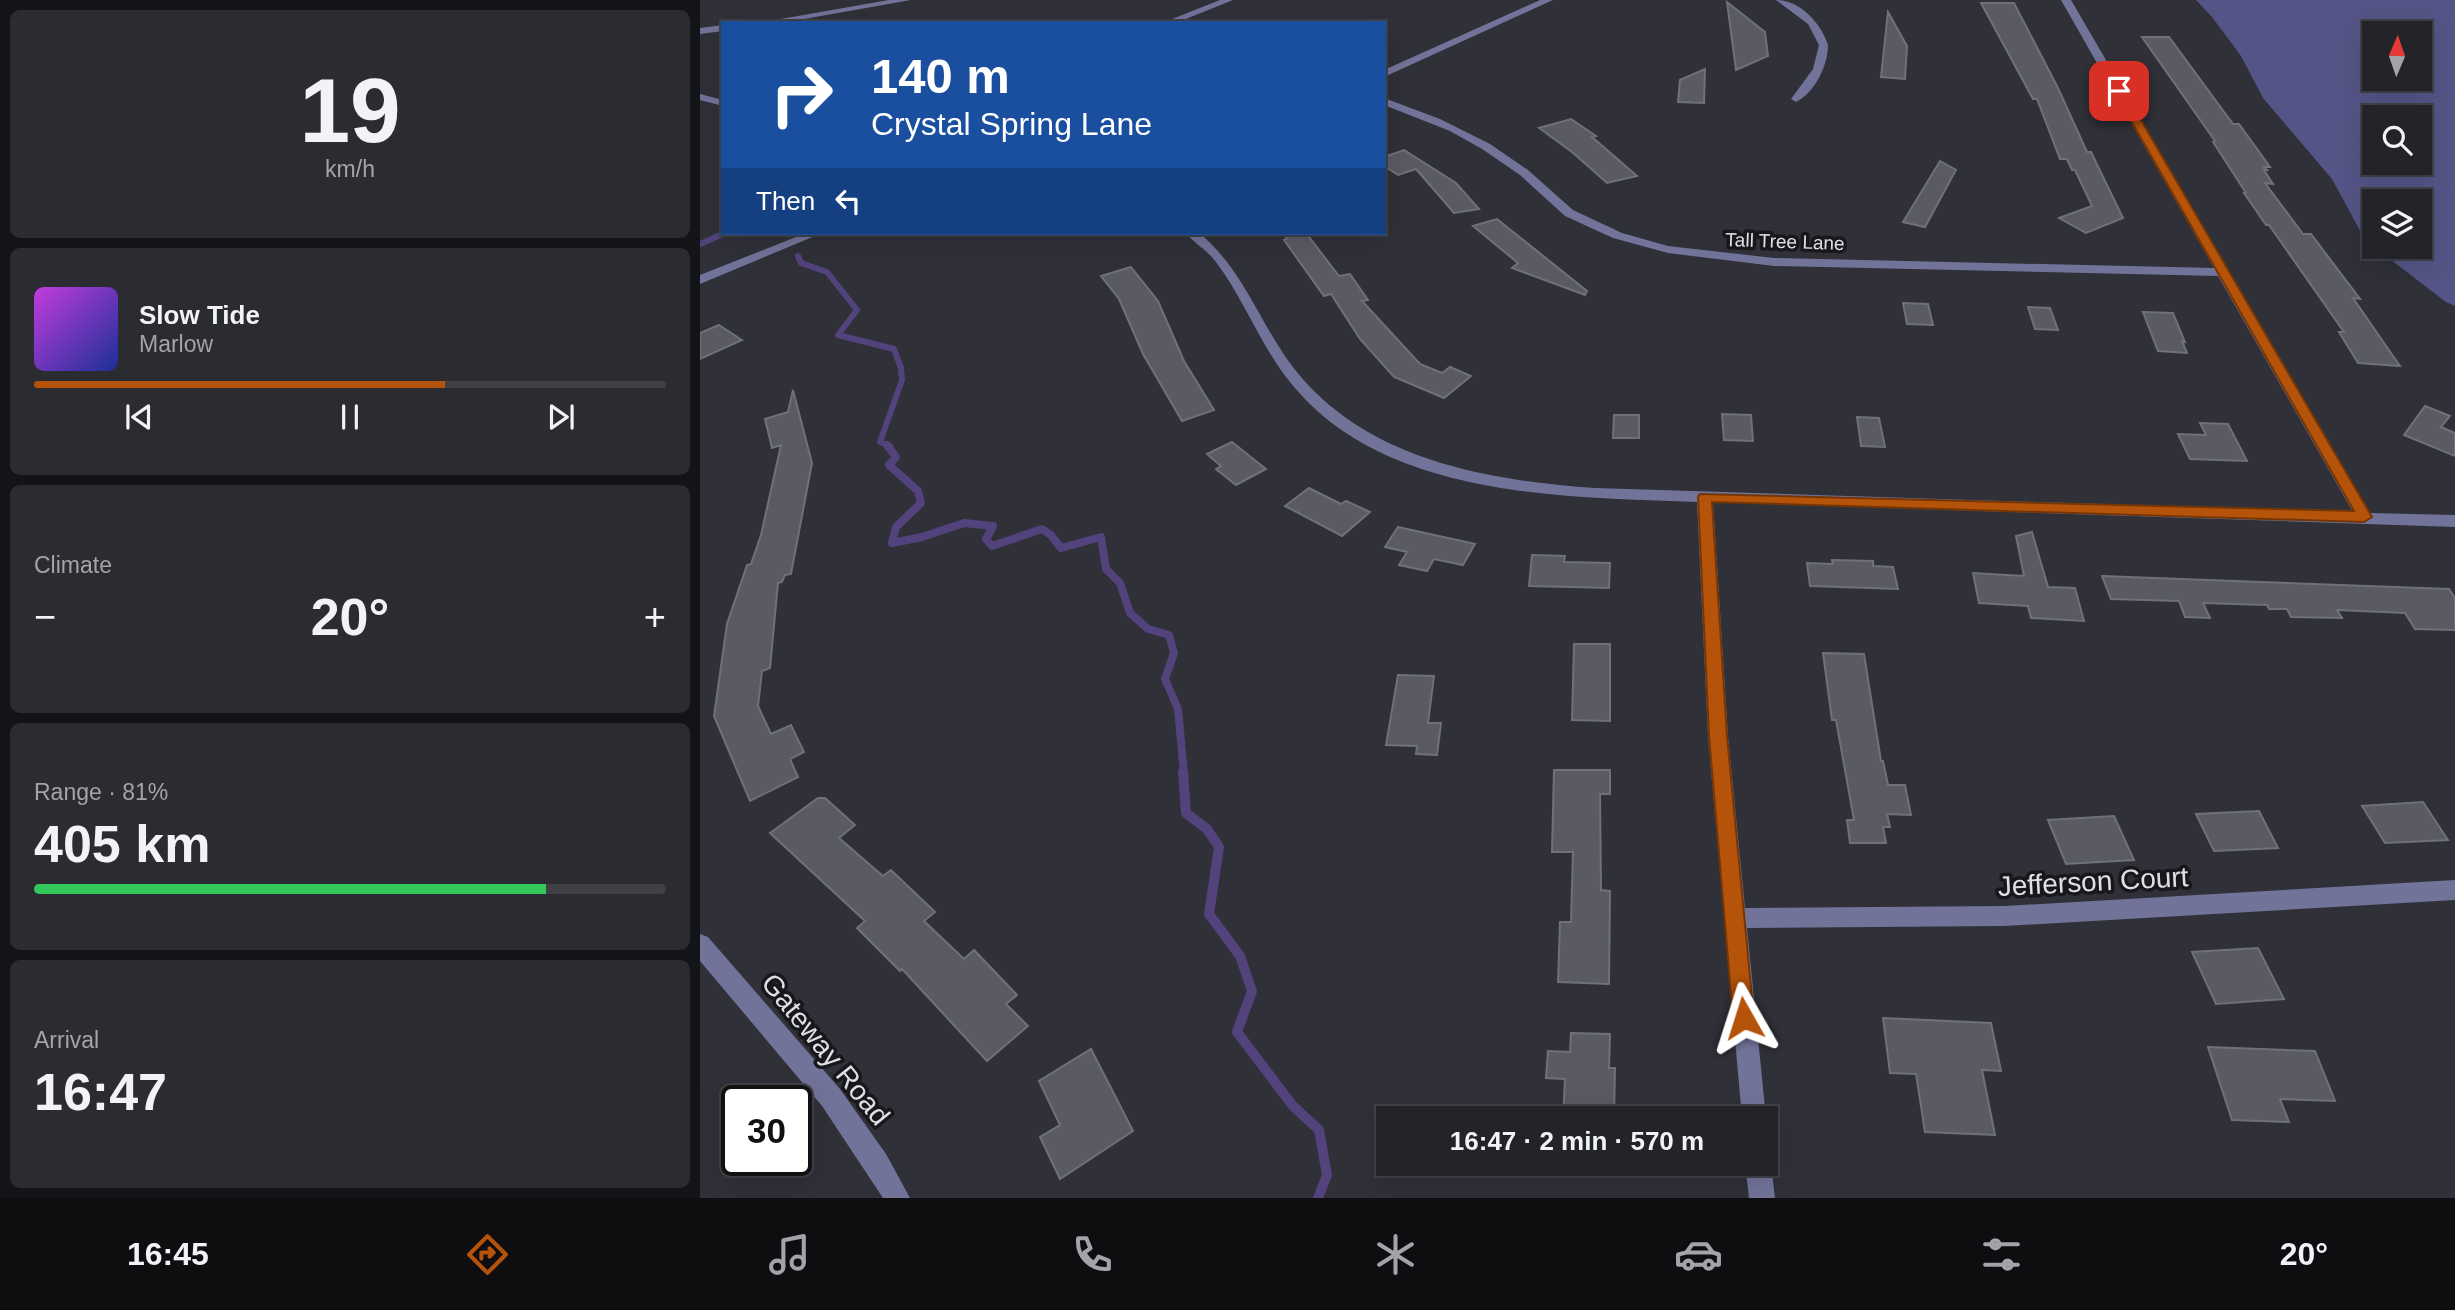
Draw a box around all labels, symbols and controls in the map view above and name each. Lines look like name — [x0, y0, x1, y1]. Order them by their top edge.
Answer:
north arrow — [2362, 21, 2432, 91]
map controls — [2362, 21, 2432, 259]
icon: right — [756, 49, 847, 140]
text: 140 m — [871, 49, 1010, 103]
text: 19 — [299, 60, 401, 161]
pin — [2089, 61, 2149, 121]
icon: arrive — [2100, 72, 2138, 110]
button: search — [2362, 105, 2432, 175]
text: Crystal Spring Lane — [871, 106, 1152, 142]
text: km/h — [325, 156, 375, 182]
icon: left — [829, 182, 867, 220]
text: Then — [756, 186, 815, 216]
button: layers — [2362, 189, 2432, 259]
street label: Tall Tree Lane — [1725, 229, 1845, 254]
text: Slow Tide — [139, 300, 260, 330]
text: Marlow — [139, 331, 213, 357]
icon: previous — [120, 398, 158, 436]
icon: pause — [331, 398, 369, 436]
icon: next — [542, 398, 580, 436]
text: Climate — [34, 552, 112, 578]
text: 20° — [311, 588, 389, 646]
text: − — [34, 596, 56, 638]
text: + — [644, 596, 666, 638]
text: Range · 81% — [34, 779, 168, 805]
text: 405 km — [34, 815, 210, 873]
street label: Jefferson Court — [1997, 861, 2189, 902]
street label: Gateway Road — [755, 968, 896, 1131]
position arrow — [1707, 981, 1781, 1055]
text: Arrival — [34, 1027, 99, 1053]
text: 16:47 — [34, 1063, 167, 1121]
speed limit sign: 30 — [721, 1085, 812, 1176]
text: 16:47 · 2 min · 570 m — [1450, 1126, 1704, 1156]
icon: directions — [463, 1230, 512, 1279]
icon: music — [765, 1230, 814, 1279]
icon: phone — [1068, 1230, 1117, 1279]
icon: climate — [1371, 1230, 1420, 1279]
icon: car — [1674, 1230, 1723, 1279]
icon: filters — [1977, 1230, 2026, 1279]
text: 16:45 — [127, 1236, 209, 1272]
text: 20° — [2280, 1236, 2328, 1272]

